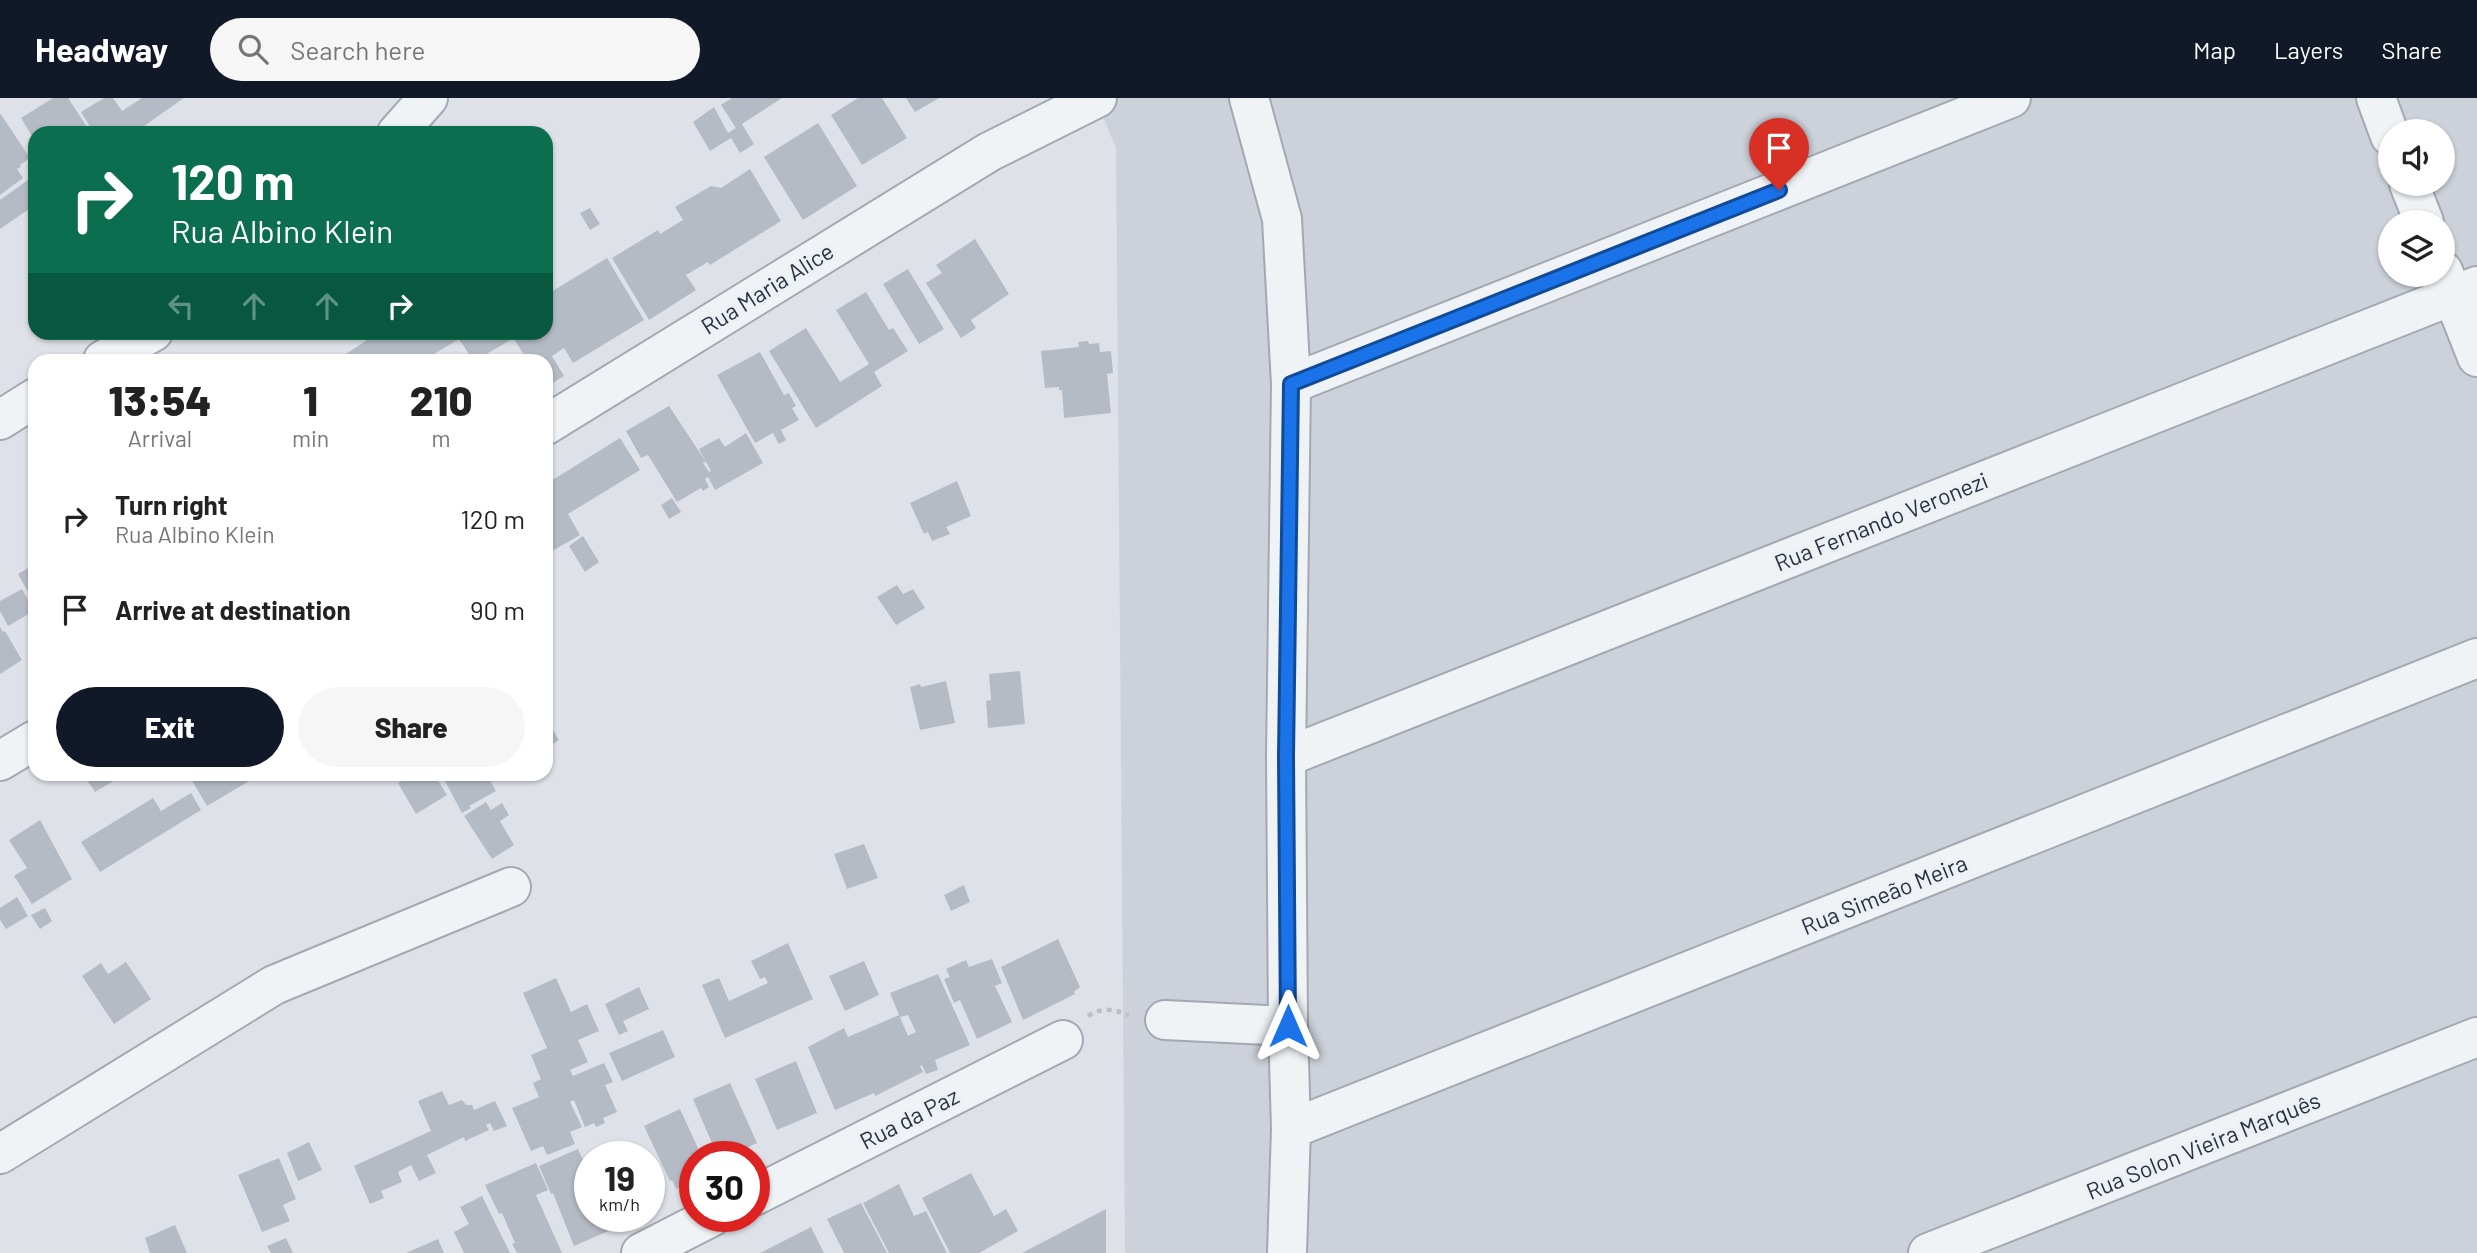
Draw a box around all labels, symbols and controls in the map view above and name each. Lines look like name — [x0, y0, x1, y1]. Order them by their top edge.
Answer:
search box — [210, 18, 700, 81]
text: Headway — [35, 29, 168, 69]
icon: search — [234, 30, 272, 68]
text: Search here — [290, 34, 425, 65]
text: Map — [2193, 35, 2236, 64]
text: Layers — [2274, 35, 2343, 64]
text: Share — [2381, 35, 2442, 64]
pin — [1749, 118, 1809, 190]
map controls — [2378, 119, 2455, 287]
button: sound — [2378, 119, 2455, 196]
icon: arrive — [1760, 129, 1798, 167]
text: 120 m — [171, 151, 294, 210]
icon: right — [56, 154, 147, 245]
button: layers — [2378, 210, 2455, 287]
text: Rua Albino Klein — [171, 211, 393, 249]
street label: Rua Maria Alice — [696, 236, 838, 340]
icon: left — [162, 287, 200, 325]
icon: ahead — [235, 287, 273, 325]
icon: ahead — [308, 287, 346, 325]
icon: right — [381, 287, 419, 325]
text: 13:54 — [109, 374, 211, 424]
text: 1 — [303, 374, 318, 424]
text: 210 — [410, 374, 472, 424]
text: Arrival — [128, 424, 192, 452]
text: min — [292, 424, 329, 452]
text: m — [432, 424, 451, 452]
street label: Rua Fernando Veronezi — [1770, 465, 1992, 577]
text: Turn right — [115, 489, 228, 520]
icon: right — [56, 500, 94, 538]
text: 120 m — [461, 503, 525, 534]
text: Rua Albino Klein — [115, 520, 275, 548]
icon: arrive — [56, 591, 94, 629]
text: Arrive at destination — [115, 594, 351, 625]
text: 90 m — [470, 594, 525, 625]
button: Exit — [56, 687, 284, 767]
button: Share — [298, 687, 525, 767]
street label: Rua Simeão Meira — [1797, 848, 1971, 940]
position arrow — [1251, 989, 1325, 1063]
street label: Rua da Paz — [855, 1081, 963, 1155]
street label: Rua Solon Vieira Marquês — [2082, 1085, 2324, 1205]
speed limit sign: 30 — [679, 1141, 770, 1232]
text: 19 — [604, 1156, 635, 1198]
text: km/h — [599, 1193, 640, 1215]

